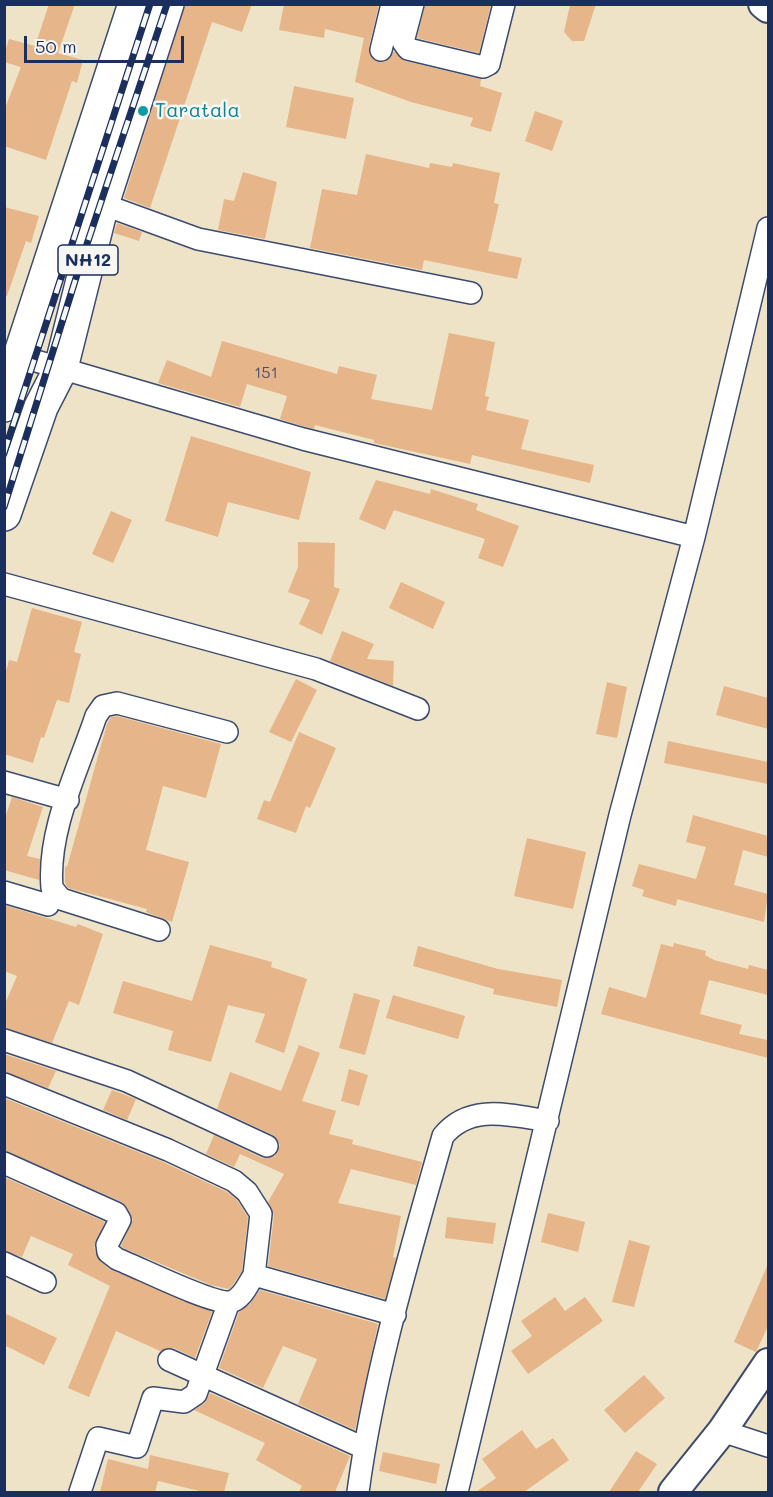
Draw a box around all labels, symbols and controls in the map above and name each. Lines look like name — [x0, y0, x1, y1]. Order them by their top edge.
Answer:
scale bar — [27, 24, 188, 62]
text: 50 m — [35, 34, 77, 58]
place label: Taratala — [155, 99, 240, 123]
marker: Taratala — [136, 104, 150, 118]
road number: NH12 — [58, 245, 118, 275]
house number: 151 — [254, 363, 278, 383]

